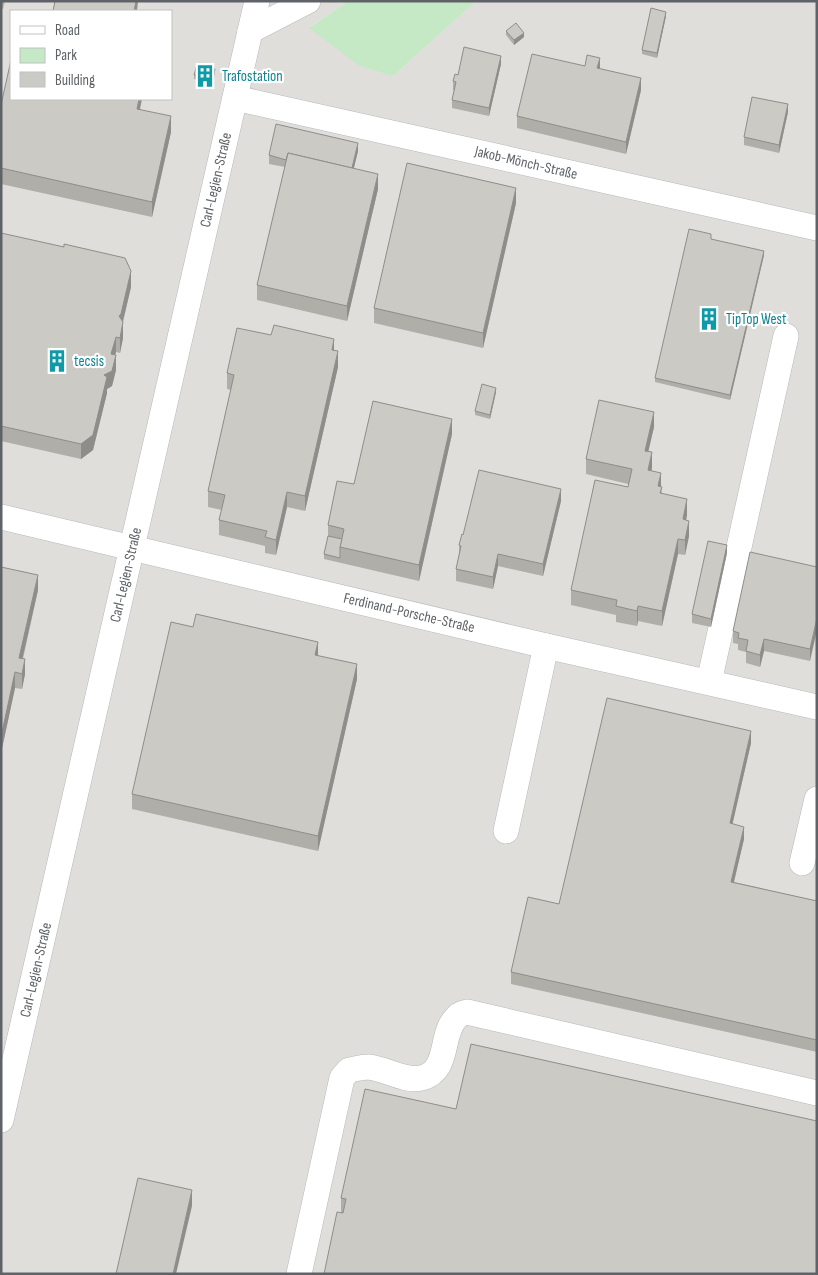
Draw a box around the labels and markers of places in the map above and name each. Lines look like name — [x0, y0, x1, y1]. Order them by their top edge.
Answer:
building icon: Trafostation — [192, 63, 218, 89]
place label: Trafostation — [222, 67, 283, 86]
building icon: TipTop West — [696, 306, 722, 332]
place label: TipTop West — [726, 310, 787, 329]
building icon: tecsis — [44, 348, 70, 374]
place label: tecsis — [74, 352, 104, 371]

